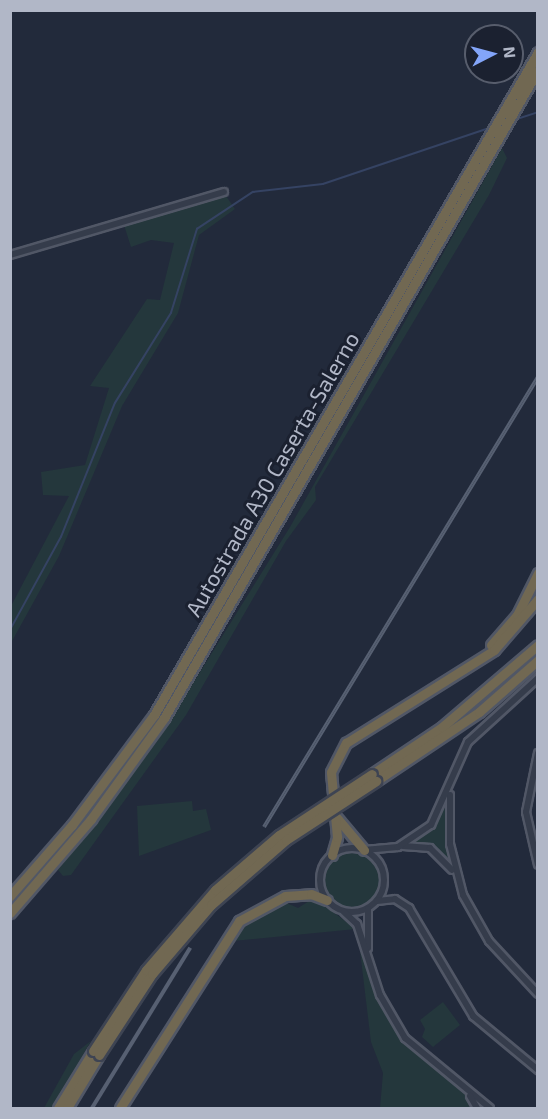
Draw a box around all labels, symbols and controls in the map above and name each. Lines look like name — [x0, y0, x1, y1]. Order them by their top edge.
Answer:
north arrow — [464, 24, 524, 84]
text: N — [500, 46, 520, 59]
street label: Autostrada A30 Caserta-Salerno — [179, 327, 365, 621]

